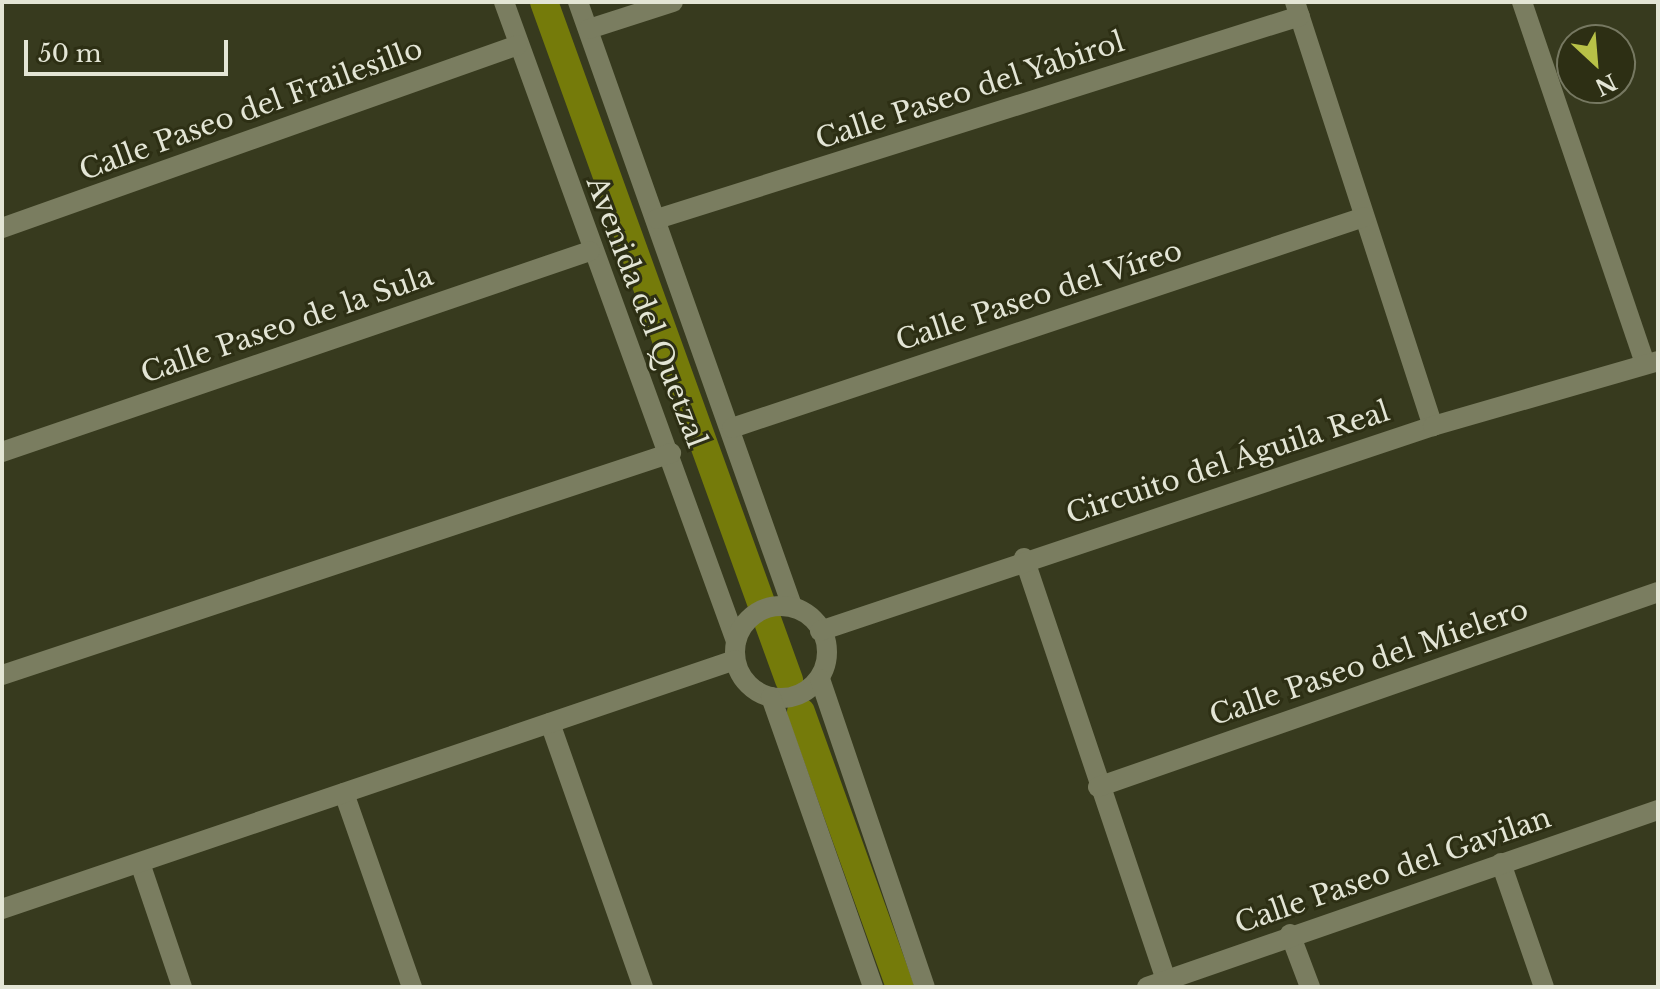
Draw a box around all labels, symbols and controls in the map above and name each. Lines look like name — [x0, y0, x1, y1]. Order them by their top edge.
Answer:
scale bar — [28, 24, 232, 74]
north arrow — [1556, 24, 1636, 104]
street label: Calle Paseo del Yabirol — [811, 25, 1129, 157]
street label: Calle Paseo del Frailesillo — [75, 32, 427, 188]
text: 50 m — [38, 39, 101, 68]
text: N — [1591, 68, 1621, 101]
street label: Avenida del Quetzal — [579, 172, 713, 452]
street label: Calle Paseo del Víreo — [891, 234, 1187, 358]
street label: Calle Paseo de la Sula — [136, 259, 438, 391]
street label: Circuito del Águila Real — [1061, 395, 1395, 531]
street label: Calle Paseo del Mielero — [1205, 593, 1533, 733]
street label: Calle Paseo del Gavilan — [1231, 801, 1555, 941]

